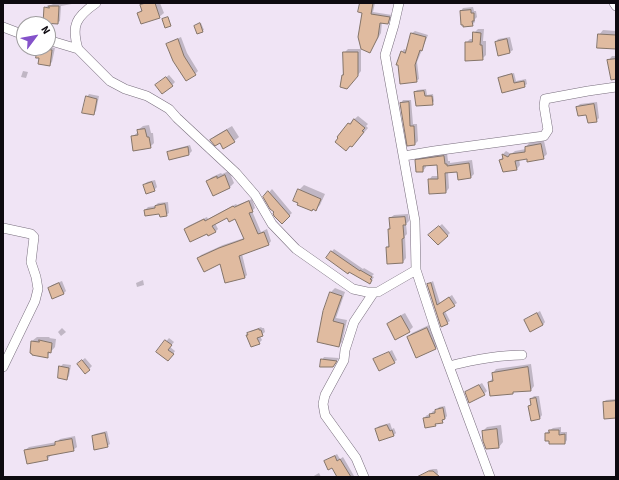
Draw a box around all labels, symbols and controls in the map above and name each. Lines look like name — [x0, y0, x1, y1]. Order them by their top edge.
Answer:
north arrow — [16, 16, 56, 56]
text: N — [37, 23, 54, 37]

